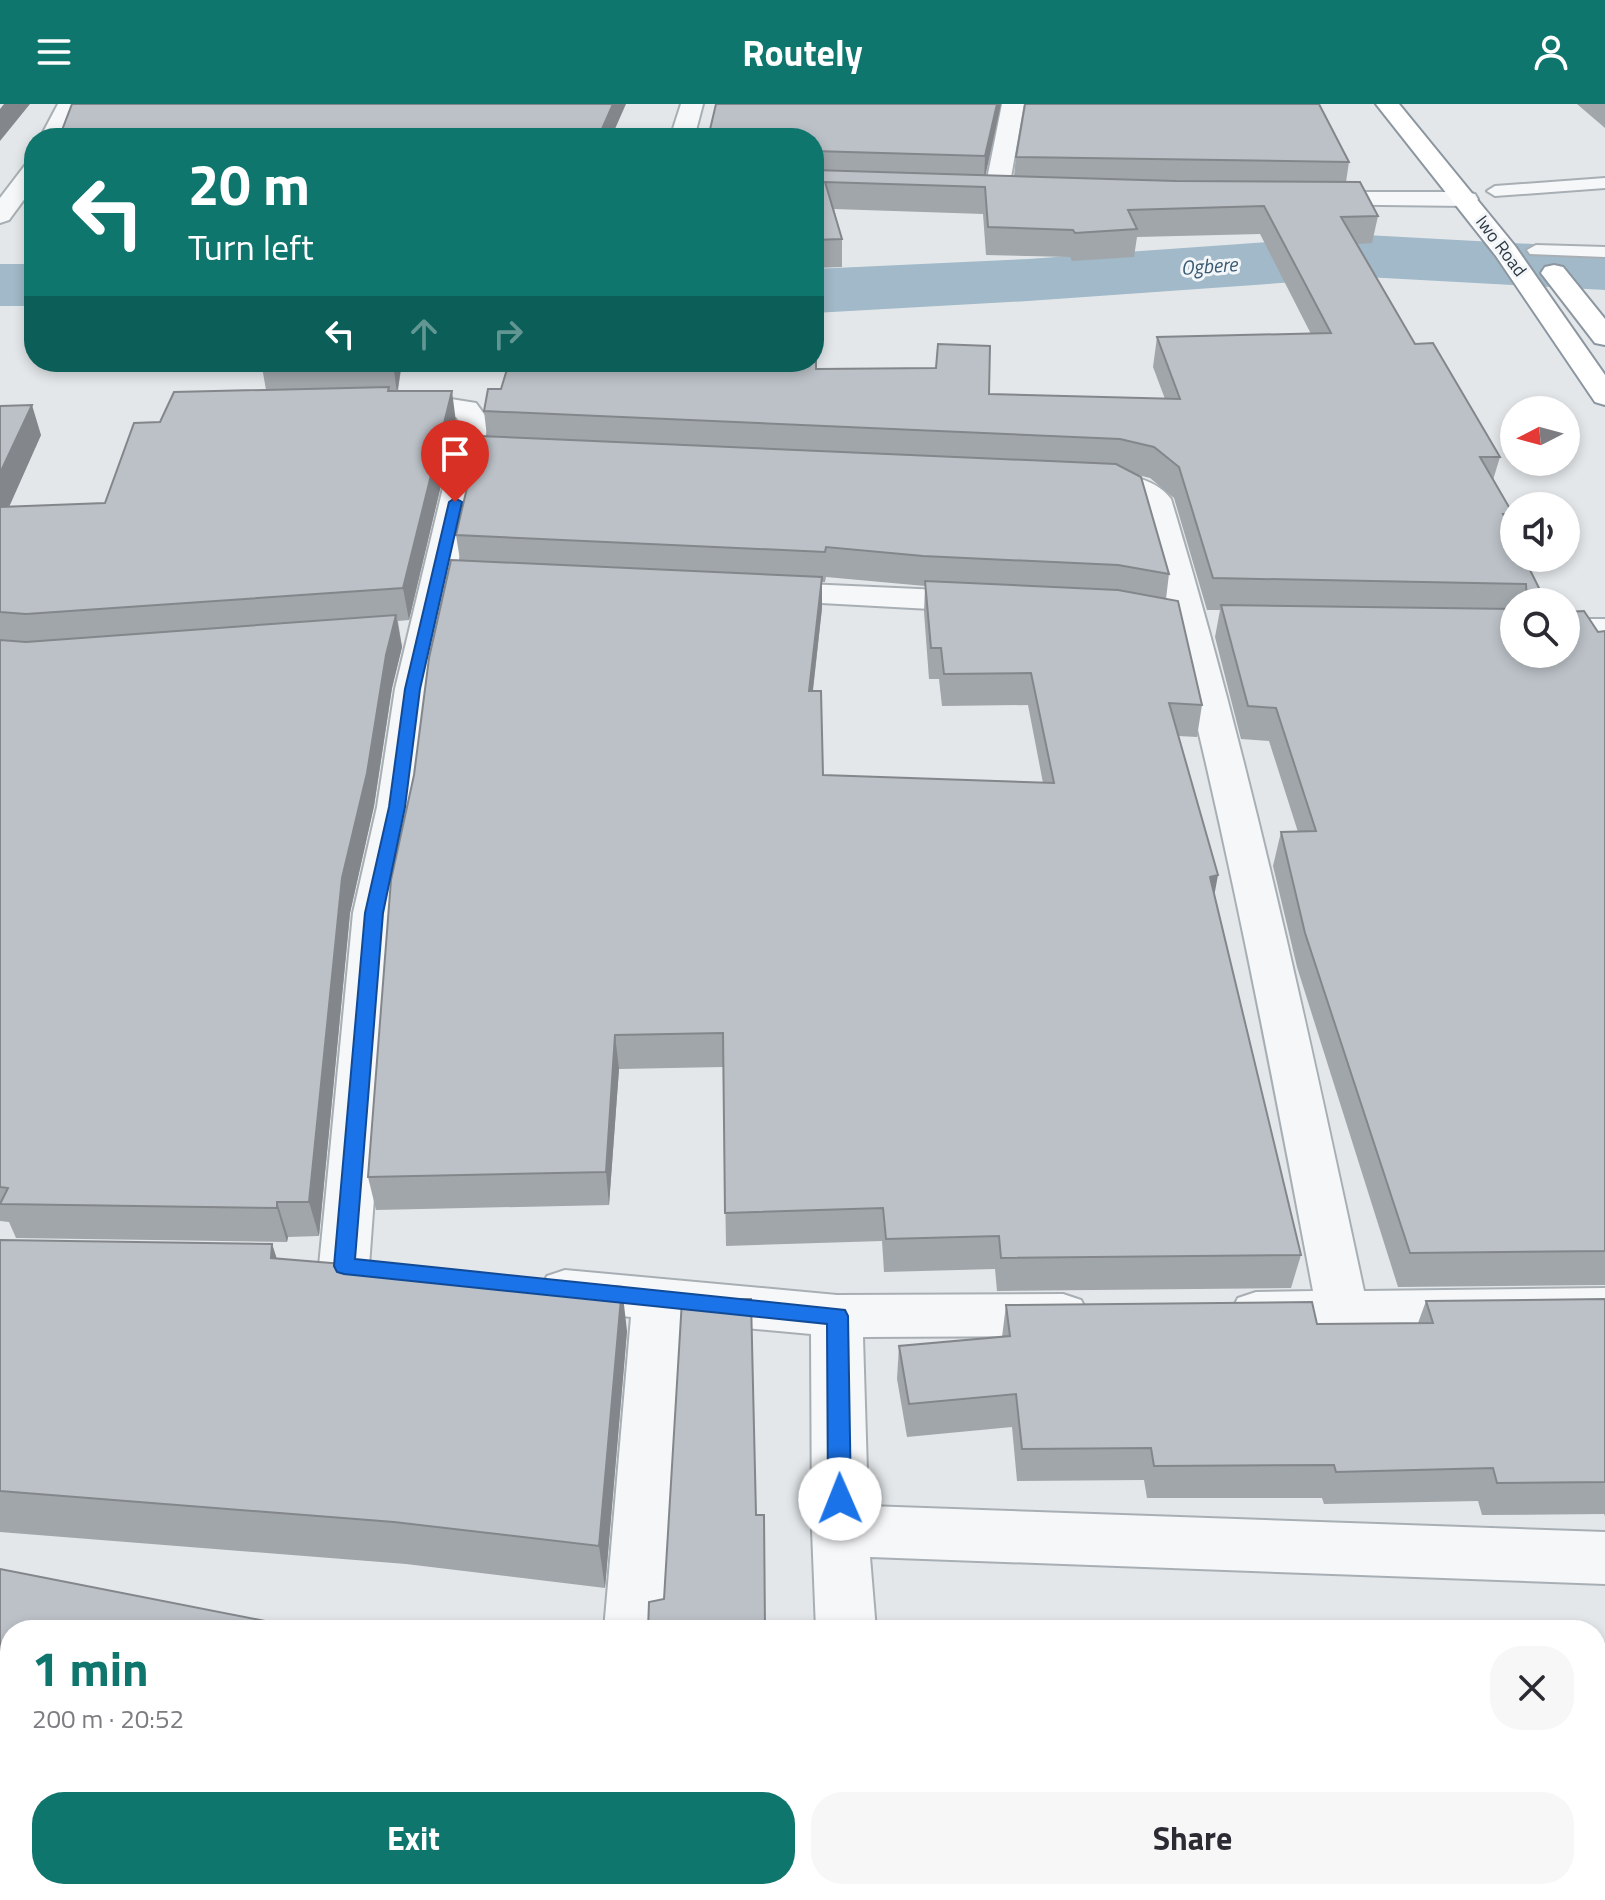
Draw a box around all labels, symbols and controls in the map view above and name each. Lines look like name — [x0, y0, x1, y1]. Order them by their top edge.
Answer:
text: Routely — [742, 25, 863, 80]
icon: menu — [32, 30, 76, 74]
icon: person — [1529, 30, 1573, 74]
text: 20 m — [188, 142, 310, 227]
icon: left — [56, 160, 160, 264]
street label: Iwo Road — [1469, 209, 1533, 282]
text: Turn left — [188, 219, 314, 274]
water label: Ogbere — [1180, 248, 1240, 283]
icon: left — [318, 312, 362, 356]
icon: ahead — [402, 312, 446, 356]
icon: right — [486, 312, 530, 356]
north arrow — [1500, 396, 1580, 476]
map controls — [1500, 396, 1580, 668]
pin — [421, 420, 489, 502]
icon: arrive — [433, 432, 477, 476]
button: sound — [1500, 492, 1580, 572]
button: search — [1500, 588, 1580, 668]
position arrow — [798, 1457, 882, 1541]
text: 1 min — [32, 1632, 149, 1705]
button: close — [1490, 1646, 1574, 1730]
text: 200 m · 20:52 — [32, 1699, 184, 1738]
button: Exit — [32, 1792, 795, 1884]
button: Share — [811, 1792, 1574, 1884]

